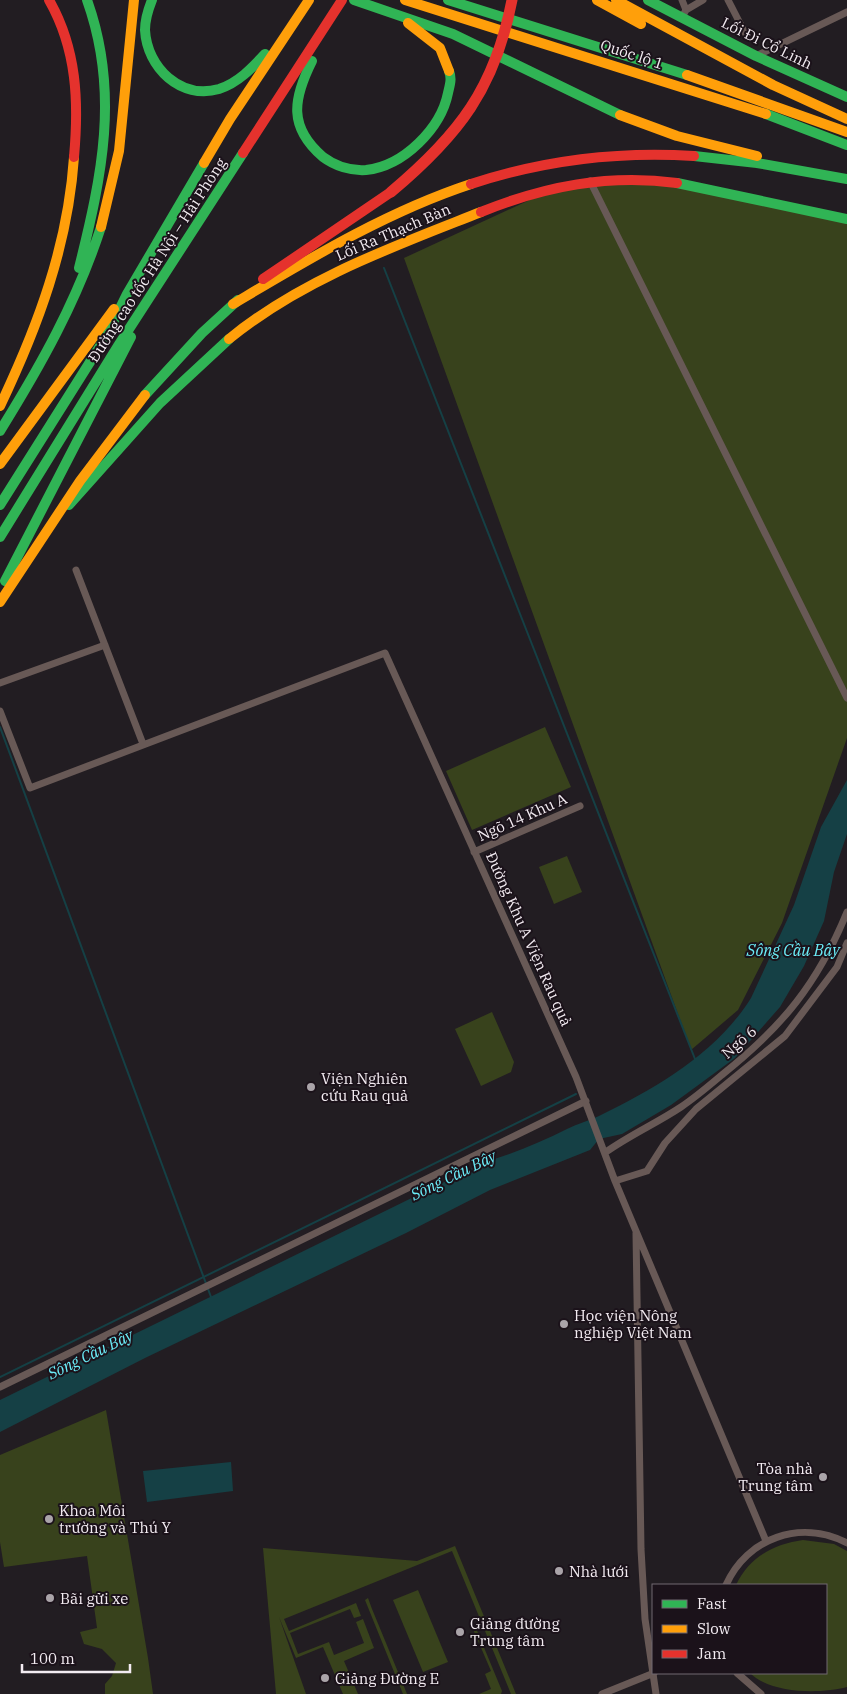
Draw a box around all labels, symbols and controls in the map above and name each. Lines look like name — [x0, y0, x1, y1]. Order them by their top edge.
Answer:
street label: Lối Đi Cổ Linh — [719, 13, 815, 73]
street label: Quốc lộ 1 — [598, 35, 666, 73]
street label: Đường cao tốc Hà Nội – Hải Phòng — [84, 154, 230, 366]
street label: Lối Ra Thạch Bàn — [333, 199, 454, 265]
street label: Ngõ 14 Khu A — [474, 789, 570, 845]
street label: Đường Khu A Viện Rau quả — [482, 849, 576, 1029]
water label: Sông Cầu Bây — [746, 940, 841, 960]
street label: Ngõ 6 — [717, 1022, 761, 1062]
place label: Viện Nghiên cứu Rau quả — [321, 1069, 408, 1105]
marker: Viện Nghiên cứu Rau quả — [305, 1081, 317, 1093]
water label: Sông Cầu Bây — [406, 1145, 501, 1205]
place label: Học viện Nông nghiệp Việt Nam — [574, 1306, 692, 1342]
marker: Học viện Nông nghiệp Việt Nam — [558, 1318, 570, 1330]
water label: Sông Cầu Bây — [43, 1324, 138, 1384]
place label: Tòa nhà Trung tâm — [738, 1459, 813, 1495]
marker: Tòa nhà Trung tâm — [817, 1471, 829, 1483]
place label: Khoa Môi trường và Thú Y — [59, 1501, 172, 1537]
marker: Khoa Môi trường và Thú Y — [43, 1513, 55, 1525]
place label: Nhà lưới — [569, 1562, 629, 1581]
marker: Nhà lưới — [553, 1565, 565, 1577]
legend — [652, 1584, 827, 1674]
place label: Bãi gửi xe — [60, 1589, 128, 1608]
marker: Bãi gửi xe — [44, 1592, 56, 1604]
text: Fast — [697, 1594, 727, 1613]
place label: Giảng đường Trung tâm — [470, 1614, 560, 1650]
text: Slow — [697, 1619, 731, 1638]
marker: Giảng đường Trung tâm — [454, 1626, 466, 1638]
scale bar — [22, 1642, 130, 1674]
text: Jam — [697, 1644, 726, 1663]
text: 100 m — [30, 1649, 75, 1668]
place label: Giảng Đường E — [335, 1669, 439, 1688]
marker: Giảng Đường E — [319, 1672, 331, 1684]

